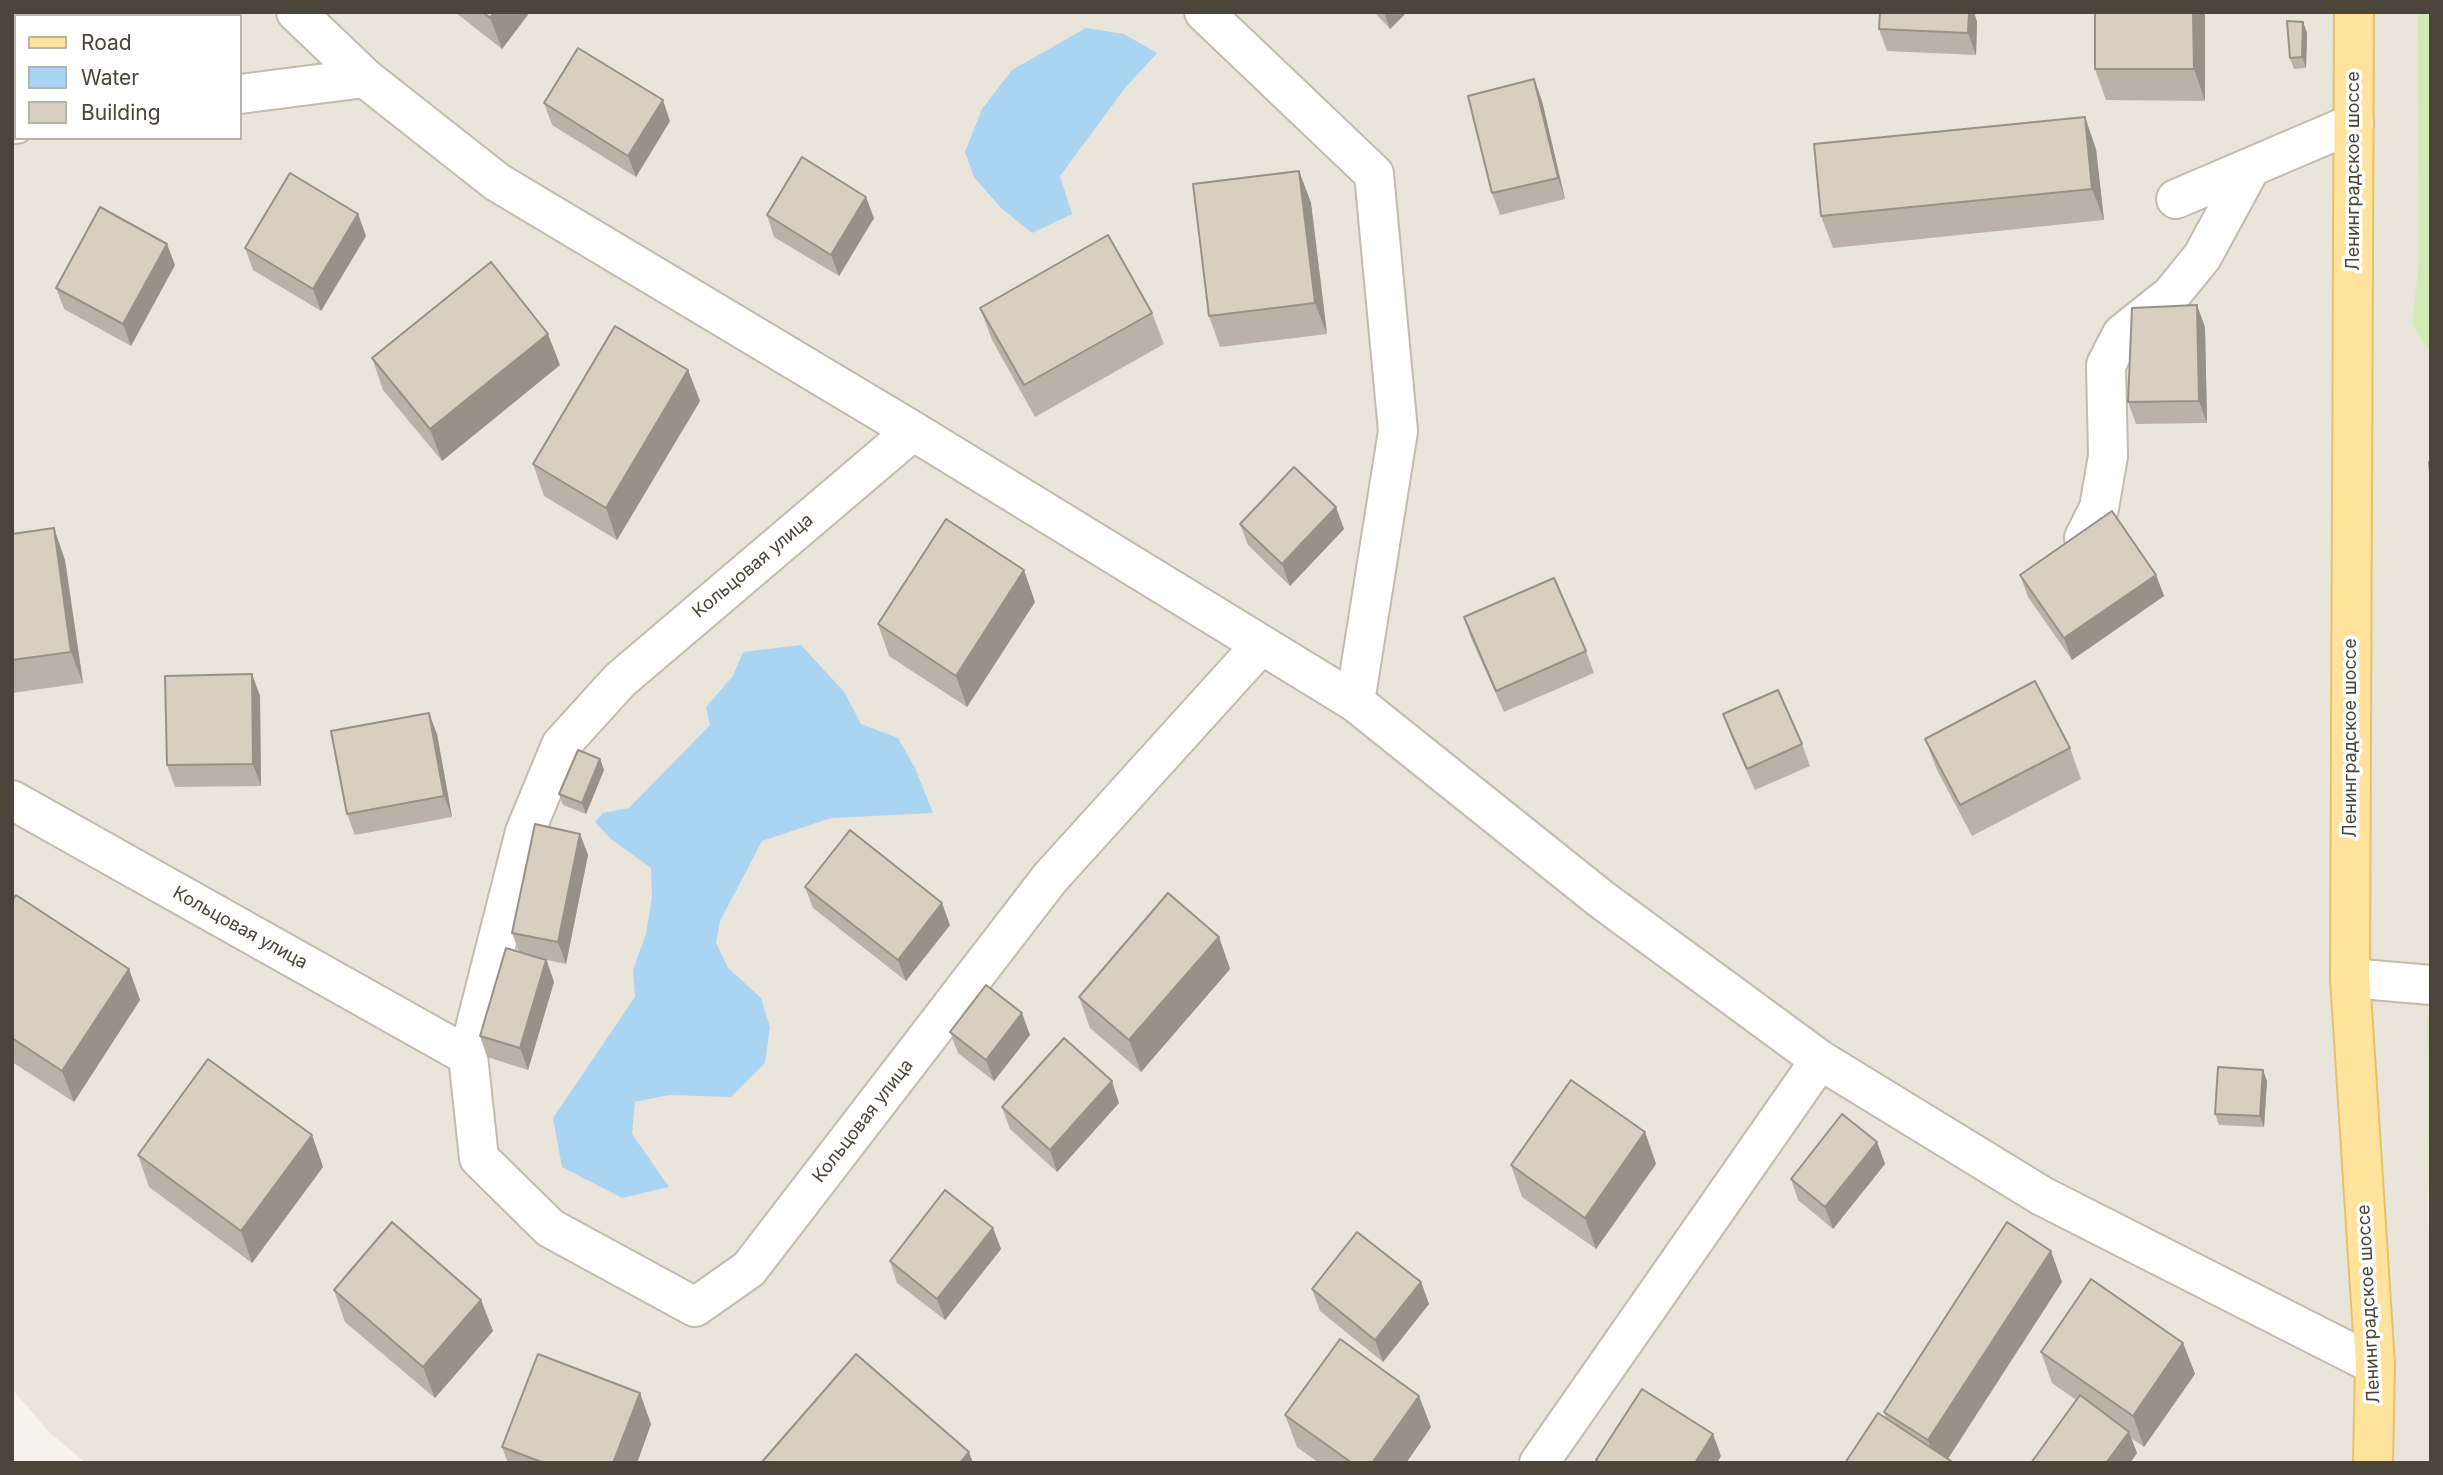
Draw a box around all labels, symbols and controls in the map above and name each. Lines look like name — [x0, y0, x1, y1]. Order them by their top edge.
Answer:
legend — [14, 14, 242, 140]
text: Road — [81, 30, 132, 55]
text: Water — [81, 65, 139, 90]
street label: Ленинградское шоссе — [2343, 71, 2365, 271]
text: Building — [81, 100, 161, 125]
street label: Кольцовая улица — [688, 509, 818, 623]
street label: Ленинградское шоссе — [2340, 638, 2362, 838]
street label: Кольцовая улица — [169, 882, 311, 974]
street label: Кольцовая улица — [808, 1055, 918, 1187]
street label: Ленинградское шоссе — [2353, 1204, 2385, 1404]

